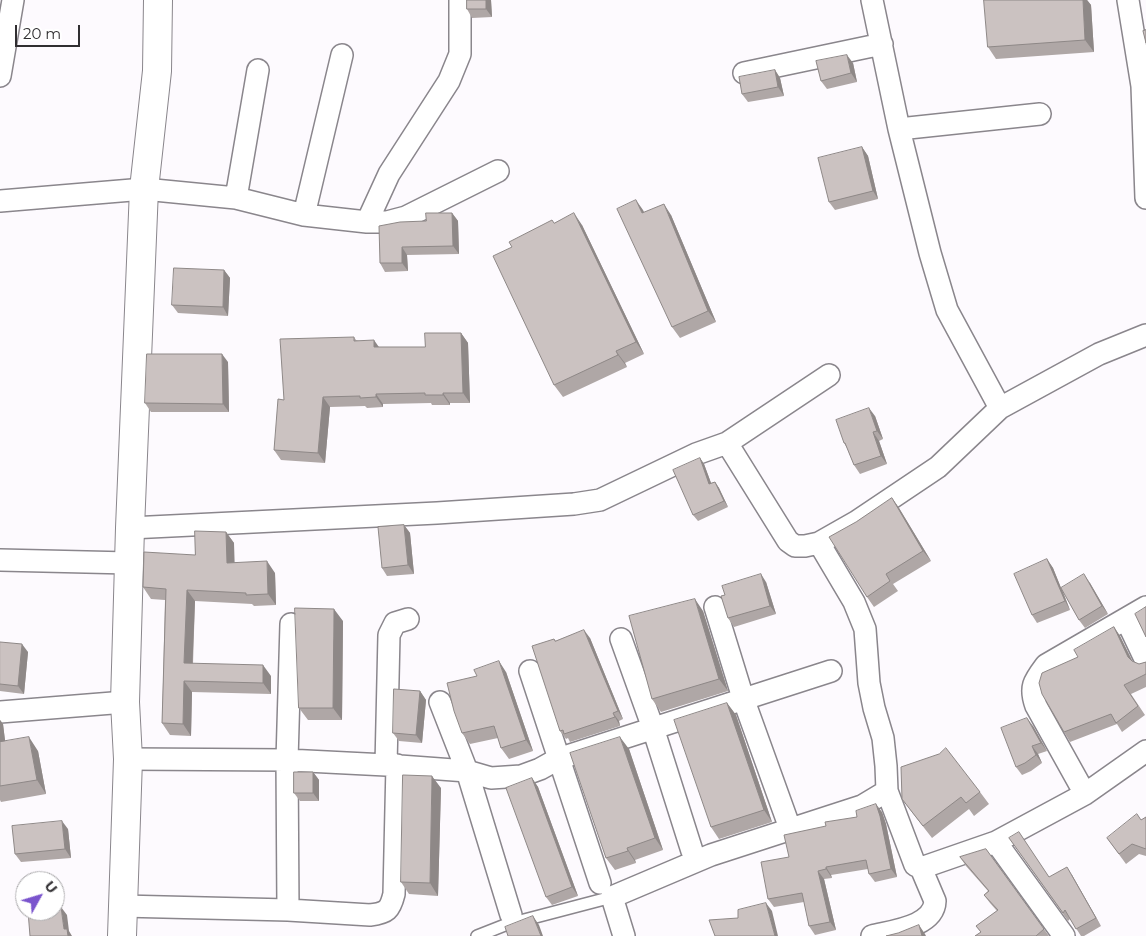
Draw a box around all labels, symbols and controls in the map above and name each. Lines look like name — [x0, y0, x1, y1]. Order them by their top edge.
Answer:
scale bar — [18, 15, 82, 47]
text: 20 m — [23, 24, 61, 43]
north arrow — [15, 871, 65, 921]
text: U — [40, 877, 61, 897]

